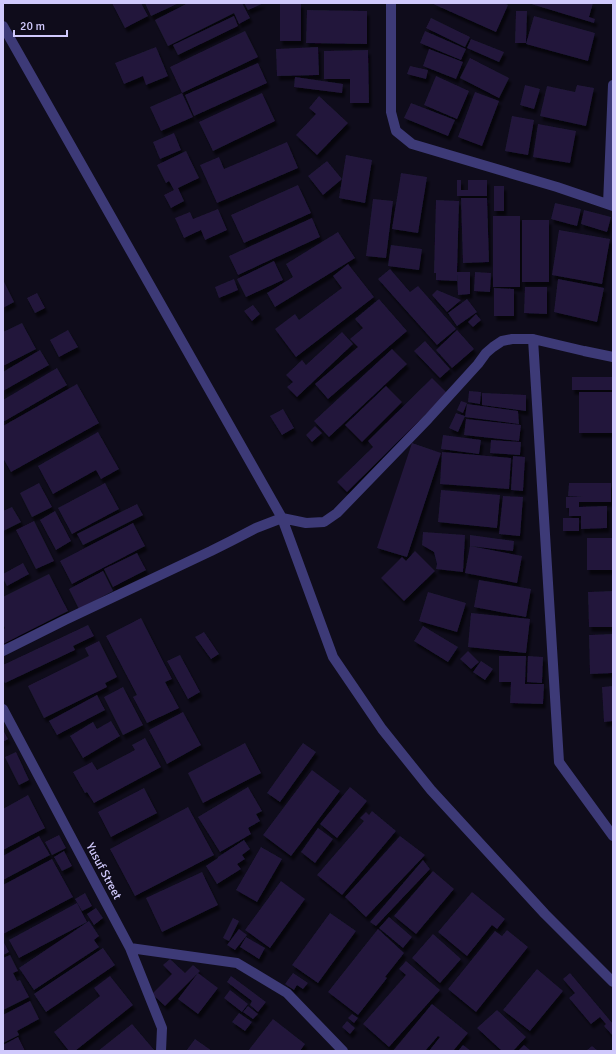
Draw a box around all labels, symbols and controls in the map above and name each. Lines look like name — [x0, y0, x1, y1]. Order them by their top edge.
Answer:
scale bar — [14, 12, 67, 38]
text: 20 m — [20, 19, 45, 34]
street label: Yusuf Street — [82, 840, 125, 902]

